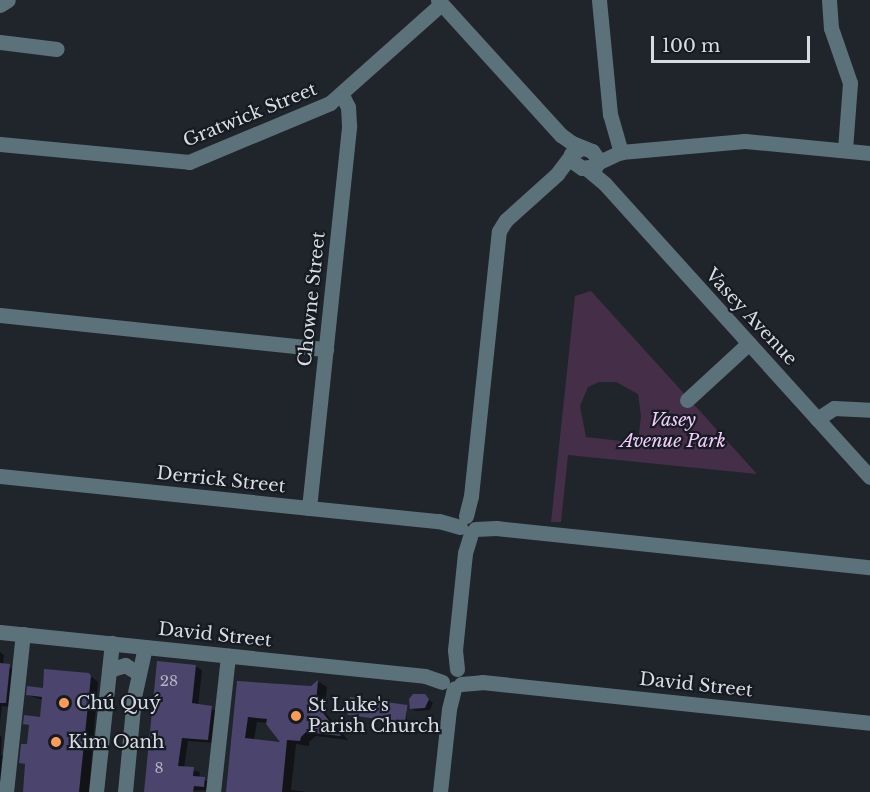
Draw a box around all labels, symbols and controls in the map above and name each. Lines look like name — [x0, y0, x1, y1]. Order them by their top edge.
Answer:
scale bar — [654, 24, 813, 62]
text: 100 m — [662, 35, 720, 57]
street label: Gratwick Street — [180, 78, 320, 152]
street label: Chowne Street — [294, 230, 330, 368]
street label: Vasey Avenue — [700, 264, 802, 370]
park label: Vasey Avenue Park — [620, 410, 726, 452]
street label: Derrick Street — [155, 462, 287, 498]
street label: David Street — [157, 618, 273, 652]
street label: David Street — [638, 668, 754, 702]
house number: 28 — [160, 672, 178, 690]
place label: Chú Quý — [76, 692, 161, 714]
place label: St Luke's Parish Church — [308, 695, 440, 738]
marker: Chú Quý — [57, 696, 71, 710]
marker: St Luke's Parish Church — [289, 709, 303, 723]
place label: Kim Oanh — [68, 731, 164, 753]
marker: Kim Oanh — [49, 735, 63, 749]
house number: 8 — [154, 759, 164, 777]

